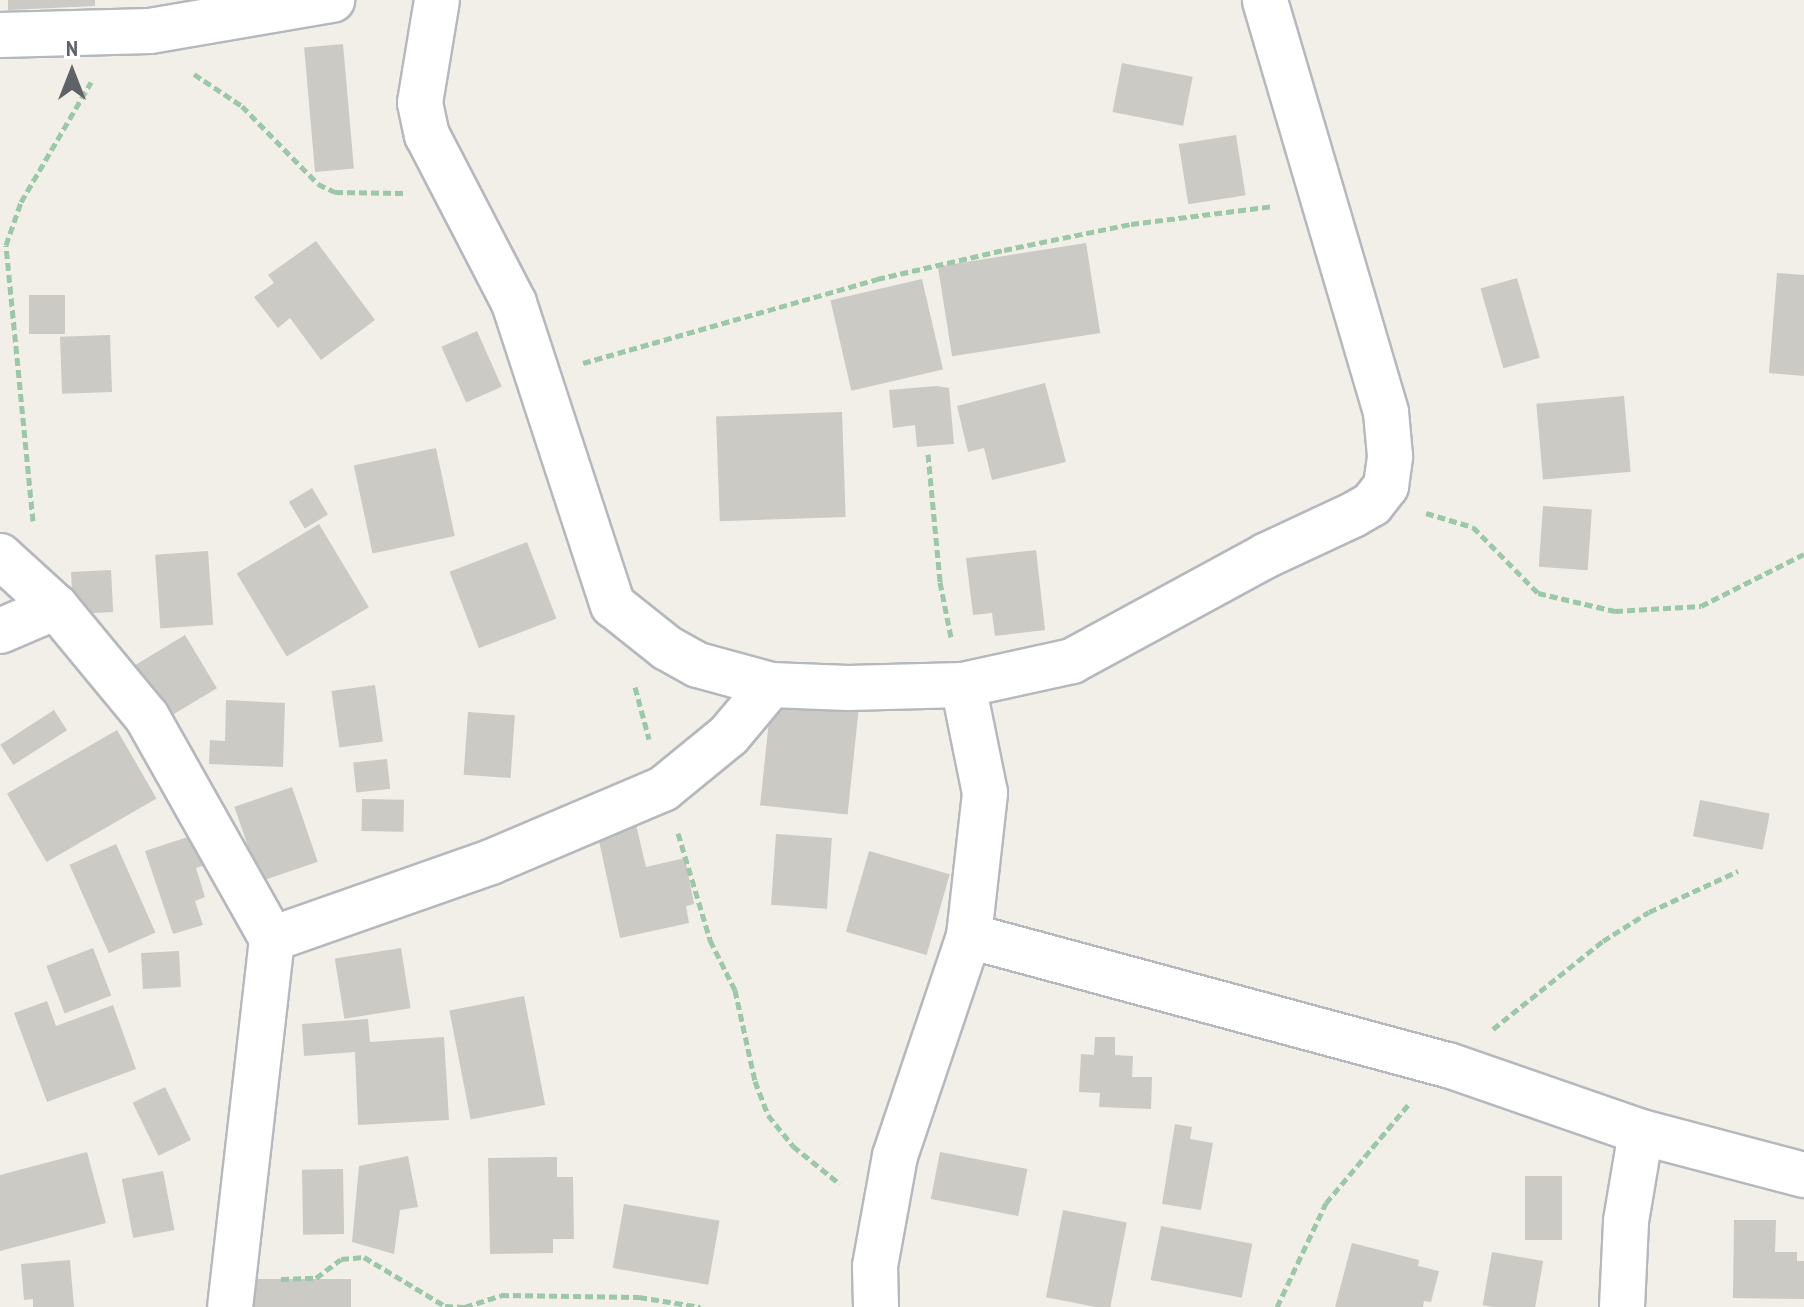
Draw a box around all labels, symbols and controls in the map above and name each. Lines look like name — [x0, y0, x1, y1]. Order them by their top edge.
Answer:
north arrow — [32, 32, 112, 112]
text: N — [66, 34, 78, 62]

